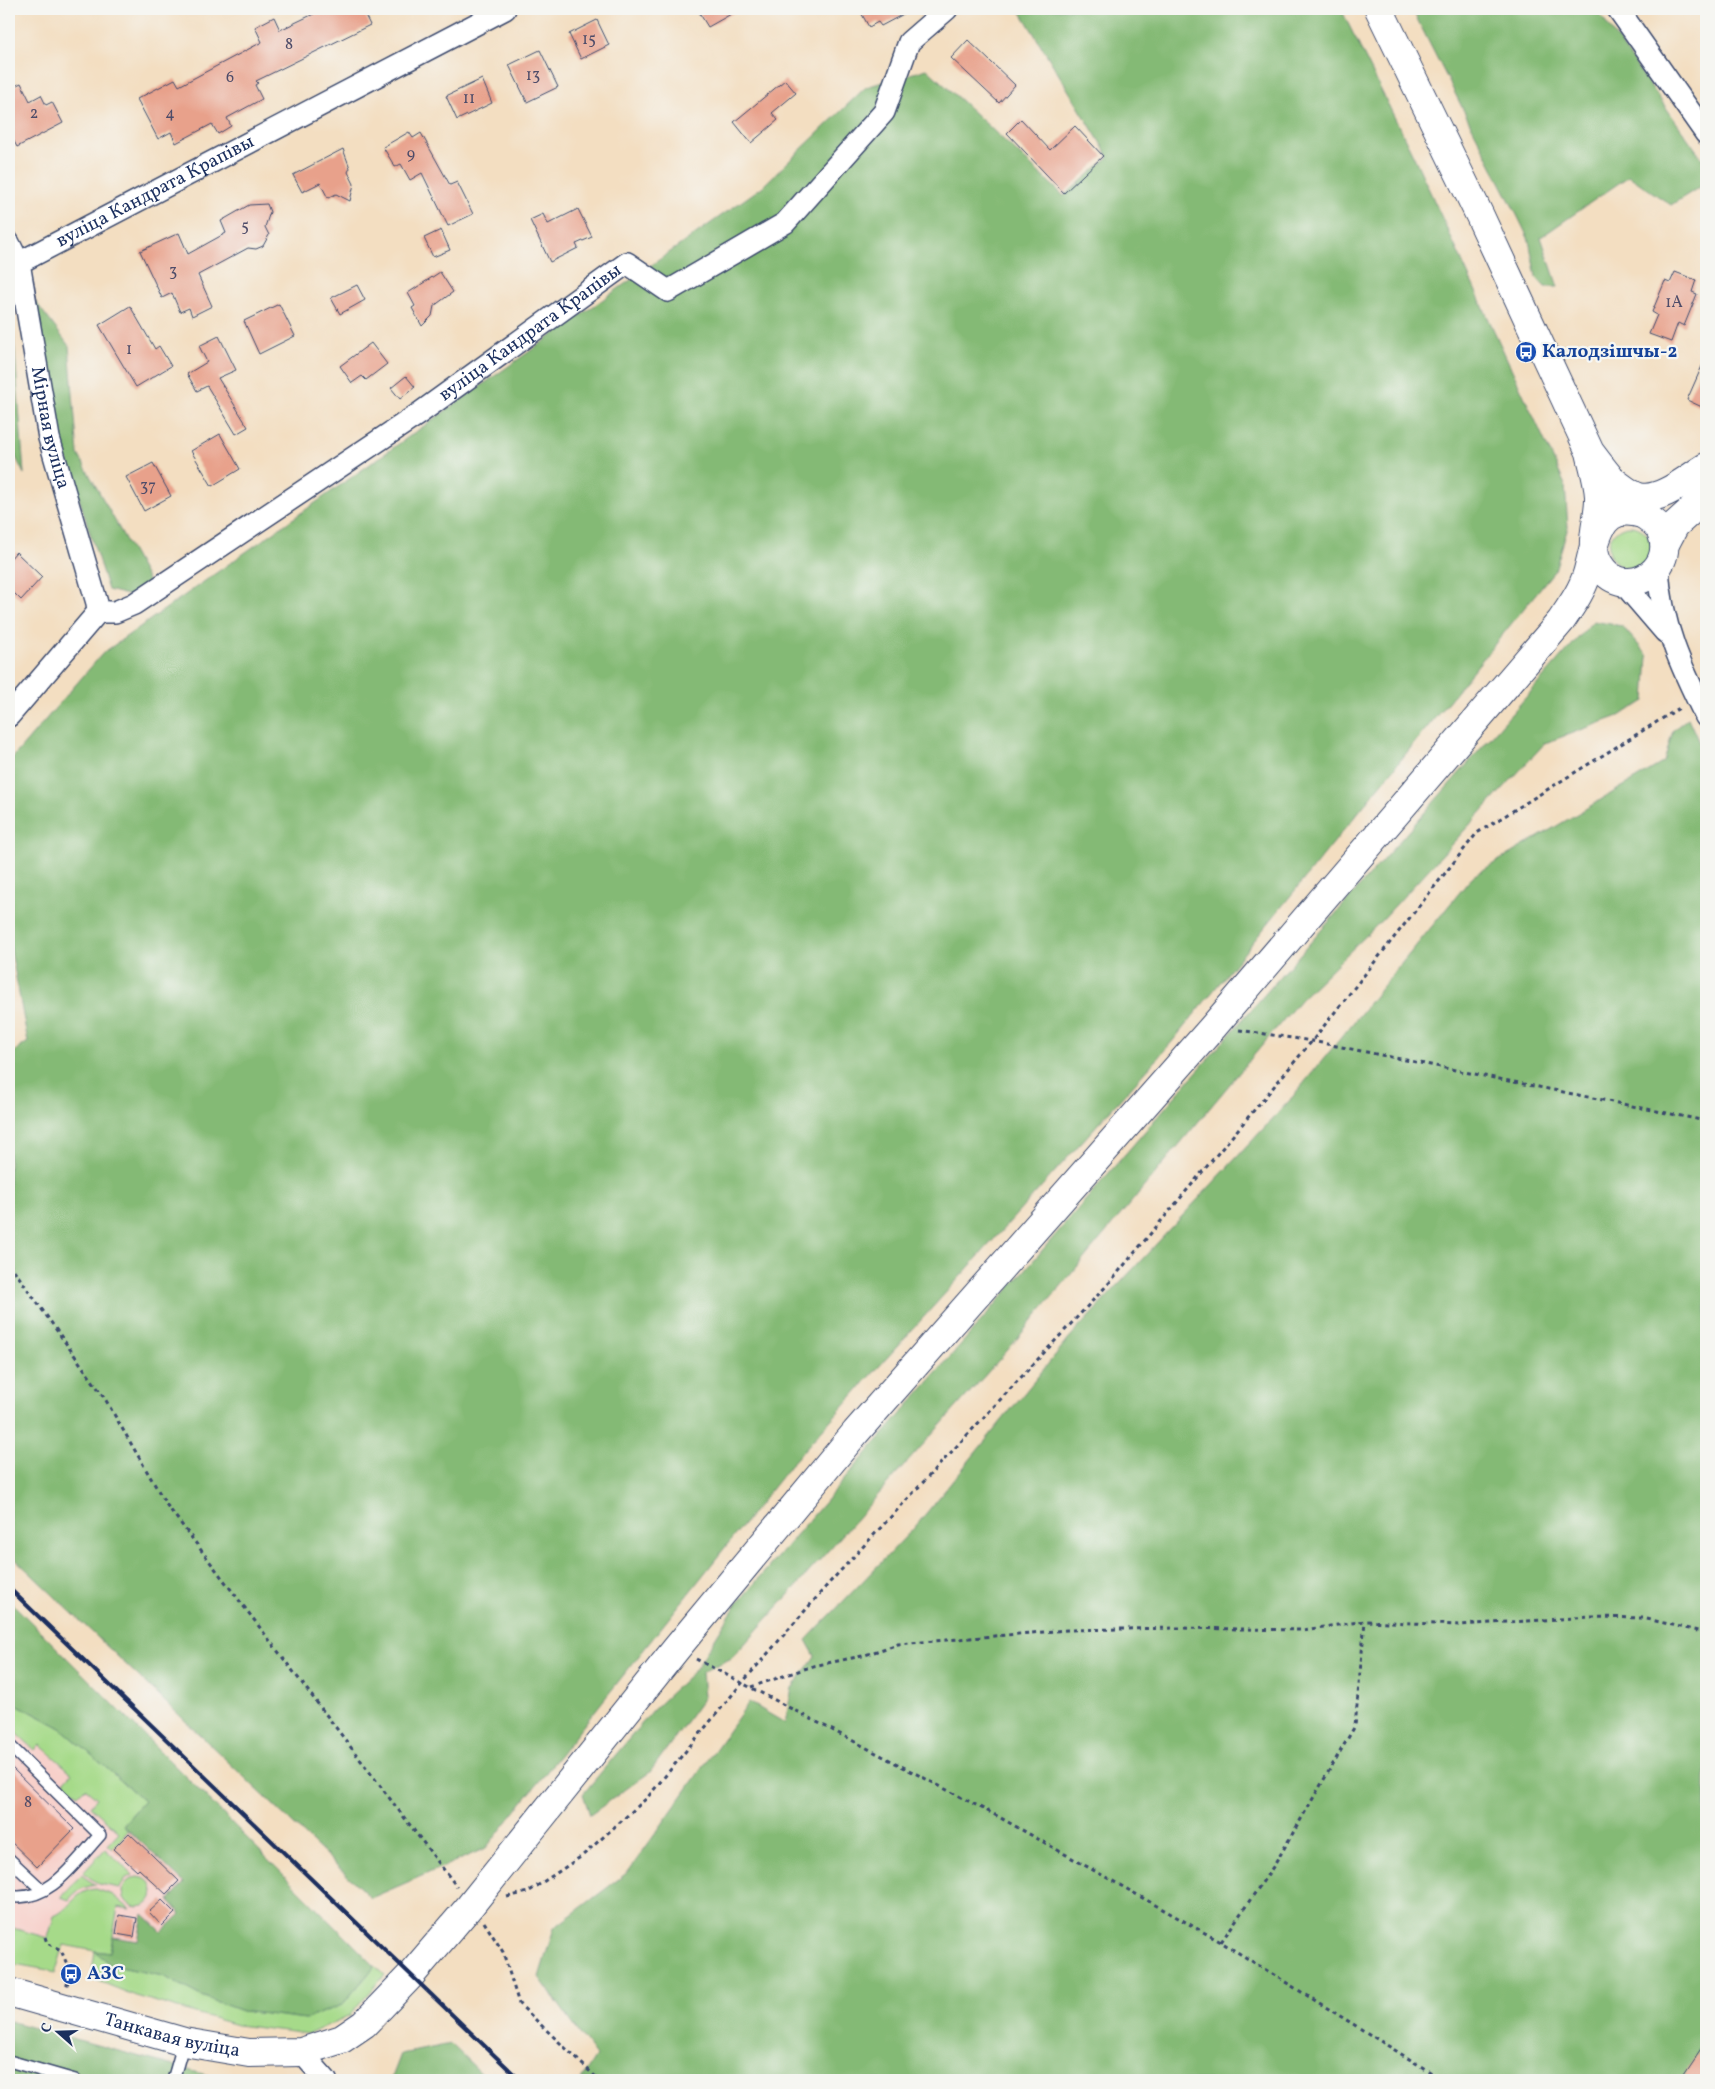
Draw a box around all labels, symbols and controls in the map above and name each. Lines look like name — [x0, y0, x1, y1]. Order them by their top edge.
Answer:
house number: 15 — [582, 29, 596, 51]
house number: 8 — [285, 34, 293, 56]
house number: 13 — [526, 65, 540, 87]
house number: 6 — [226, 67, 234, 89]
house number: 11 — [463, 88, 475, 110]
house number: 2 — [30, 103, 38, 125]
house number: 4 — [165, 103, 175, 125]
street label: вуліца Кандрата Крапівы — [52, 129, 259, 254]
house number: 9 — [407, 144, 415, 166]
house number: 5 — [241, 216, 249, 238]
street label: вуліца Кандрата Крапівы — [434, 258, 627, 408]
house number: 3 — [169, 261, 177, 283]
house number: 1А — [1665, 292, 1683, 314]
house number: 1 — [126, 339, 132, 361]
place label: Калодзішчы-2 — [1542, 339, 1678, 365]
bus stop icon: Калодзішчы-2 — [1514, 340, 1538, 364]
street label: Мірная вуліца — [24, 364, 76, 492]
house number: 37 — [140, 476, 156, 498]
house number: 8 — [24, 1792, 32, 1814]
place label: АЗС — [87, 1961, 124, 1987]
bus stop icon: АЗС — [59, 1962, 83, 1986]
north arrow — [32, 2006, 82, 2056]
street label: Танкавая вуліца — [101, 2007, 242, 2064]
text: С — [37, 2021, 58, 2036]

